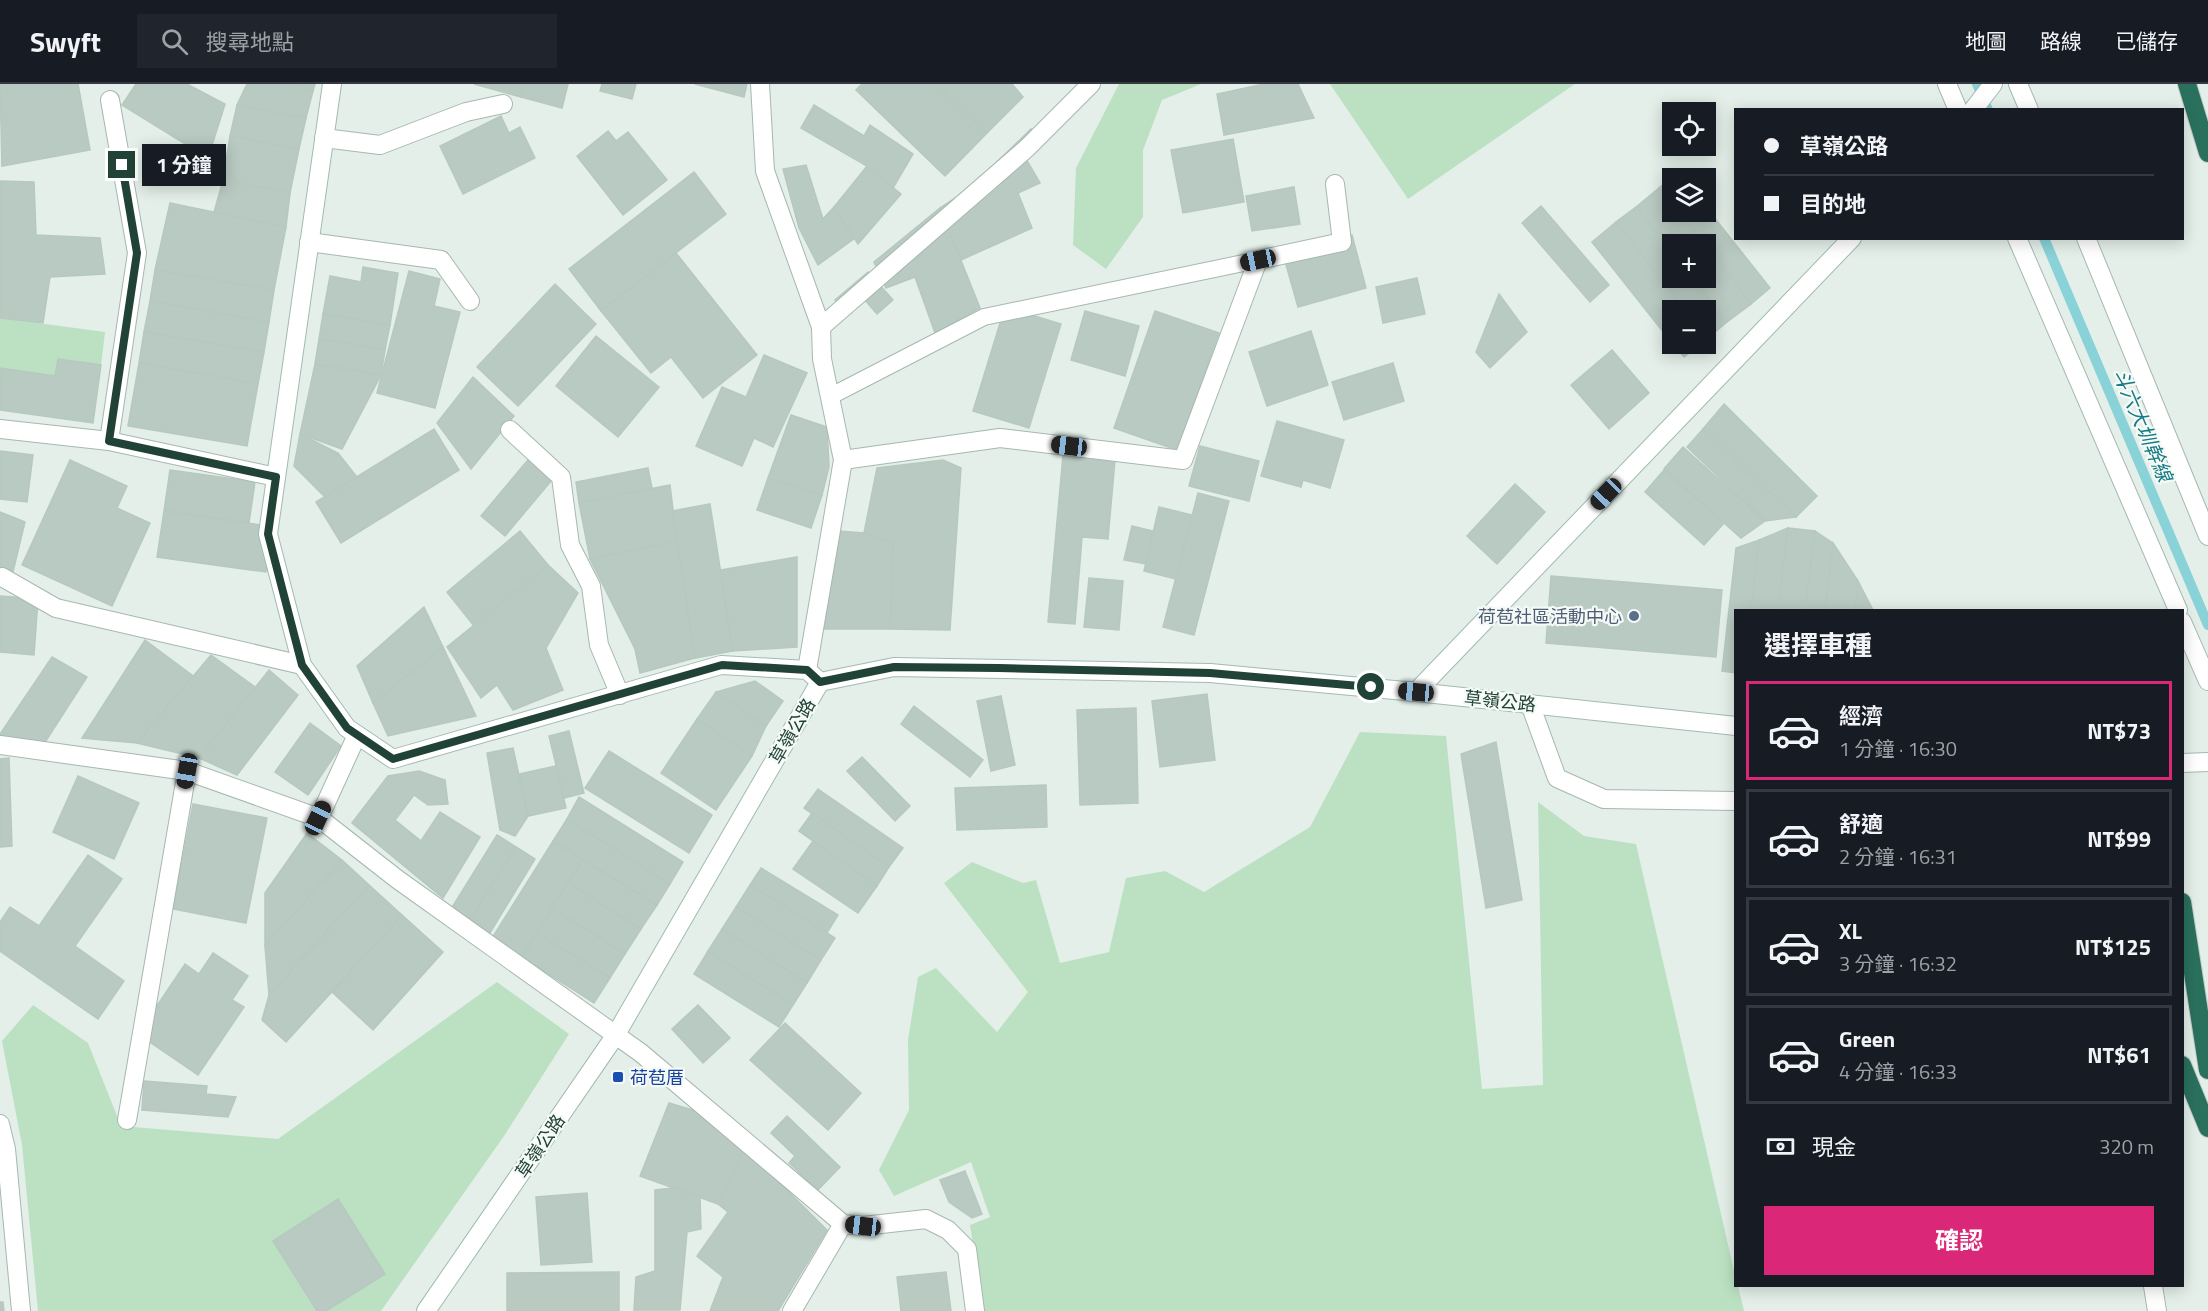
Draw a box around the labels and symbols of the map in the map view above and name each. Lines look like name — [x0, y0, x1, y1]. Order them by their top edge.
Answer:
callout: 1 分鐘 — [143, 144, 227, 186]
route end — [108, 151, 135, 178]
car — [1239, 247, 1277, 273]
water label: 斗六大圳幹線 — [2105, 364, 2181, 488]
car — [1050, 435, 1088, 457]
car — [1587, 475, 1625, 513]
place label: 荷苞社區活動中心 — [1478, 603, 1622, 630]
marker: 荷苞社區活動中心 — [1627, 609, 1641, 623]
route start — [1357, 673, 1384, 700]
car — [1397, 681, 1435, 703]
street label: 草嶺公路 — [1463, 684, 1537, 718]
street label: 草嶺公路 — [762, 693, 822, 769]
car — [175, 752, 199, 790]
car — [302, 798, 334, 838]
place label: 荷苞厝 — [630, 1064, 684, 1091]
marker: 荷苞厝 — [611, 1070, 625, 1084]
street label: 草嶺公路 — [509, 1109, 571, 1183]
car — [844, 1215, 882, 1237]

